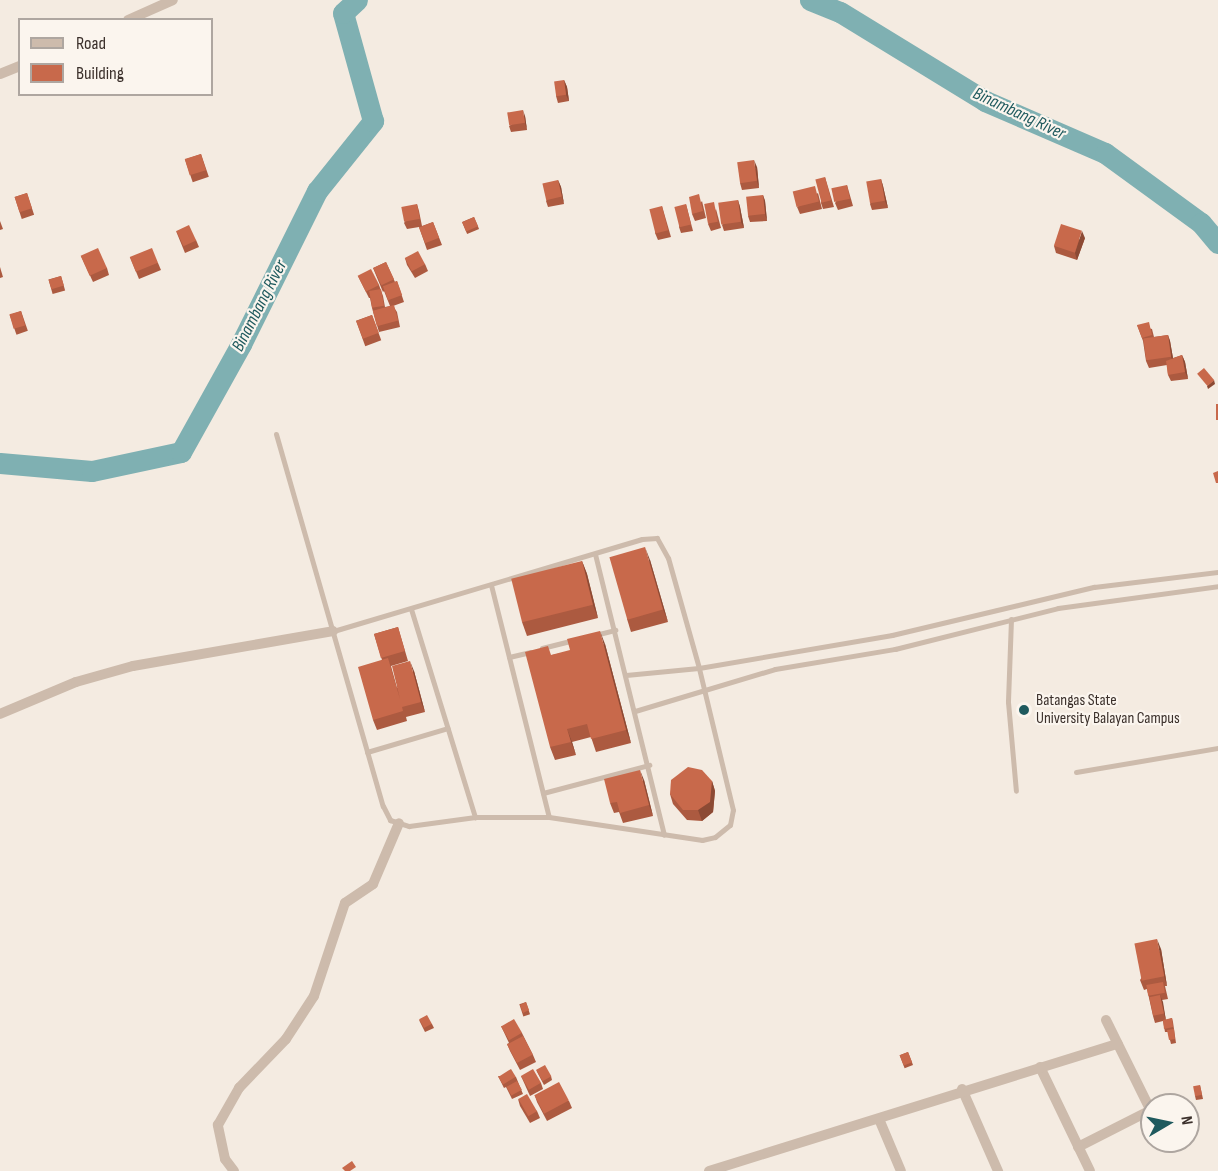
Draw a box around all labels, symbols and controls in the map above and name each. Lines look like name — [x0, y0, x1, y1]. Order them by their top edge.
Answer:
legend — [18, 18, 213, 96]
text: Road — [76, 33, 106, 54]
text: Building — [76, 63, 124, 84]
water label: Binambang River — [969, 83, 1069, 145]
water label: Binambang River — [228, 257, 292, 355]
place label: Batangas State University Balayan Campus — [1036, 691, 1180, 729]
marker: Batangas State University Balayan Campus — [1017, 703, 1031, 717]
north arrow — [1140, 1093, 1200, 1153]
text: N — [1176, 1115, 1196, 1126]

